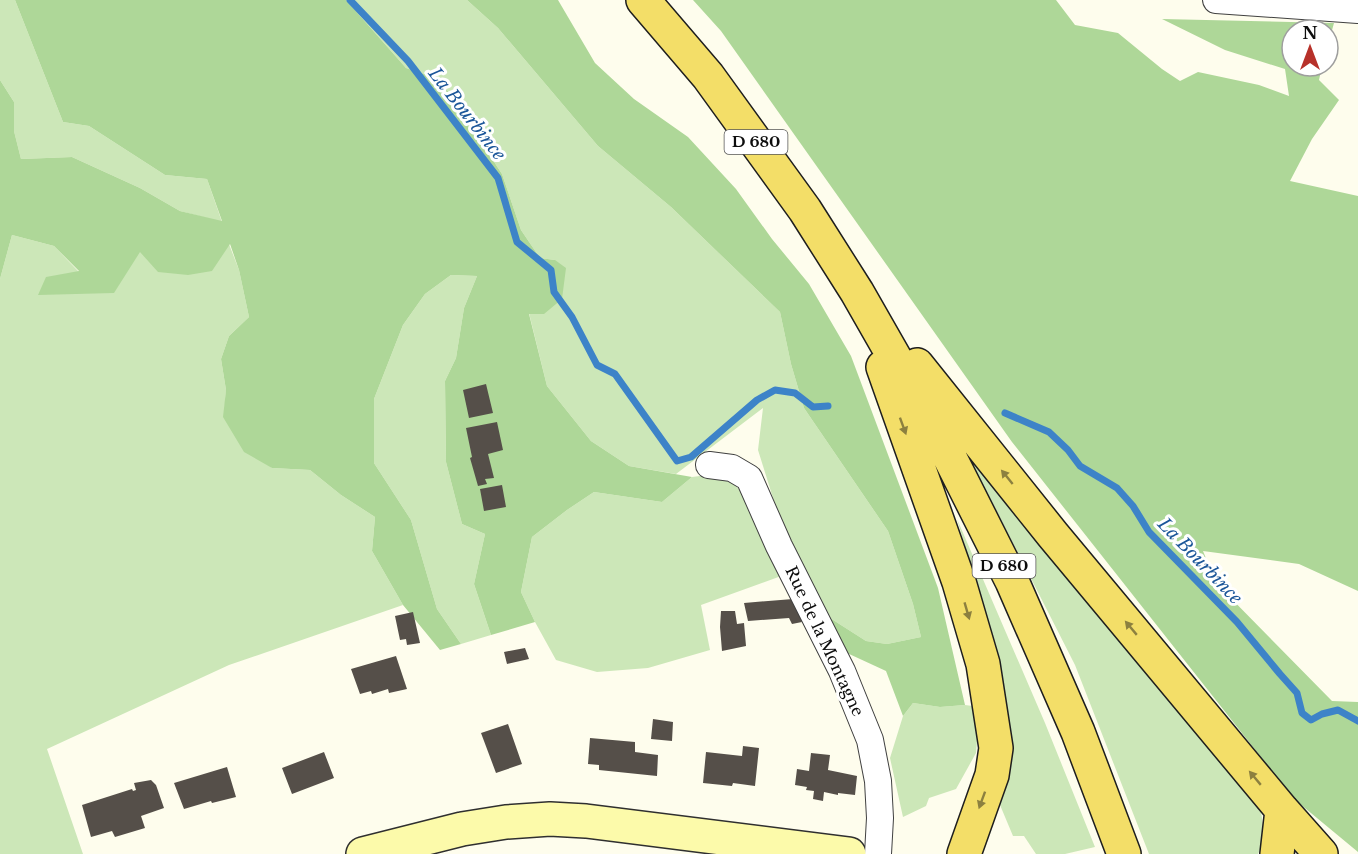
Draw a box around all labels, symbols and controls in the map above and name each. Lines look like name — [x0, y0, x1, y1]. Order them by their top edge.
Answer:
north arrow — [1280, 18, 1340, 78]
text: N — [1302, 23, 1318, 43]
water label: La Bourbince — [423, 62, 510, 165]
road number: D 680 — [724, 130, 788, 154]
one-way arrow — [899, 418, 909, 436]
one-way arrow — [1001, 470, 1014, 485]
water label: La Bourbince — [1153, 512, 1247, 609]
road number: D 680 — [972, 554, 1036, 578]
street label: Rue de la Montagne — [781, 563, 869, 719]
one-way arrow — [963, 602, 972, 620]
one-way arrow — [1124, 620, 1137, 636]
one-way arrow — [1249, 771, 1262, 786]
one-way arrow — [977, 792, 987, 810]

